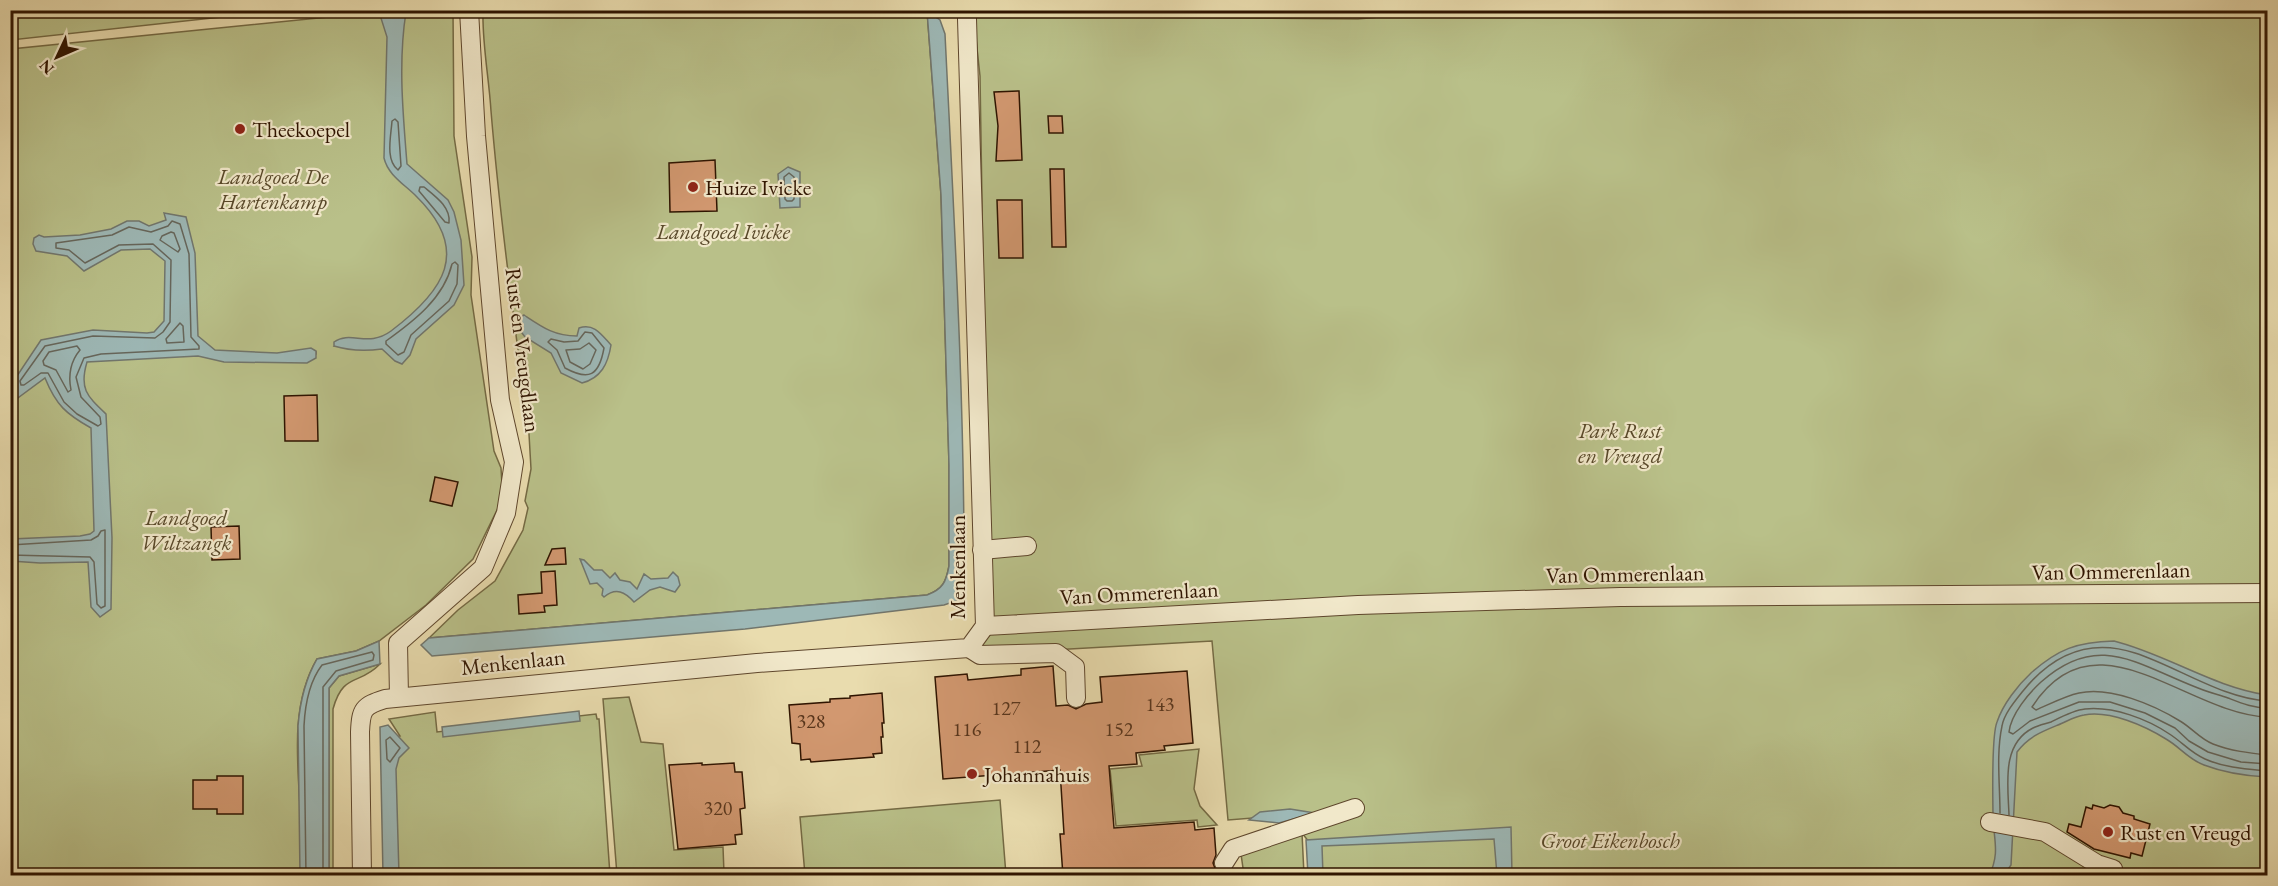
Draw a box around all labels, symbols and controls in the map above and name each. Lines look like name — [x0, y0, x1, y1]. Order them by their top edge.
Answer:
north arrow — [27, 27, 87, 87]
text: N — [34, 55, 59, 79]
place label: Theekoepel — [252, 115, 350, 144]
marker: Theekoepel — [233, 122, 247, 136]
park label: Landgoed De Hartenkamp — [217, 162, 329, 216]
place label: Huize Ivicke — [705, 173, 812, 202]
marker: Huize Ivicke — [686, 180, 700, 194]
park label: Landgoed Ivicke — [655, 217, 790, 246]
street label: Rust en Vreugdlaan — [499, 266, 548, 434]
park label: Park Rust en Vreugd — [1578, 416, 1663, 470]
park label: Landgoed Wiltzangk — [140, 503, 232, 557]
street label: Menkenlaan — [943, 514, 972, 619]
street label: Van Ommerenlaan — [2031, 555, 2191, 587]
street label: Van Ommerenlaan — [1545, 558, 1705, 590]
street label: Van Ommerenlaan — [1059, 574, 1220, 612]
street label: Menkenlaan — [459, 642, 567, 682]
house number: 143 — [1146, 691, 1174, 717]
house number: 127 — [992, 695, 1021, 721]
house number: 328 — [797, 708, 825, 734]
house number: 116 — [953, 716, 982, 742]
house number: 152 — [1105, 716, 1134, 742]
house number: 112 — [1013, 733, 1042, 759]
place label: Johannahuis — [982, 760, 1090, 789]
marker: Johannahuis — [965, 767, 979, 781]
house number: 320 — [704, 795, 733, 821]
place label: Rust en Vreugd — [2120, 818, 2252, 847]
marker: Rust en Vreugd — [2101, 825, 2115, 839]
park label: Groot Eikenbosch — [1540, 826, 1680, 855]

